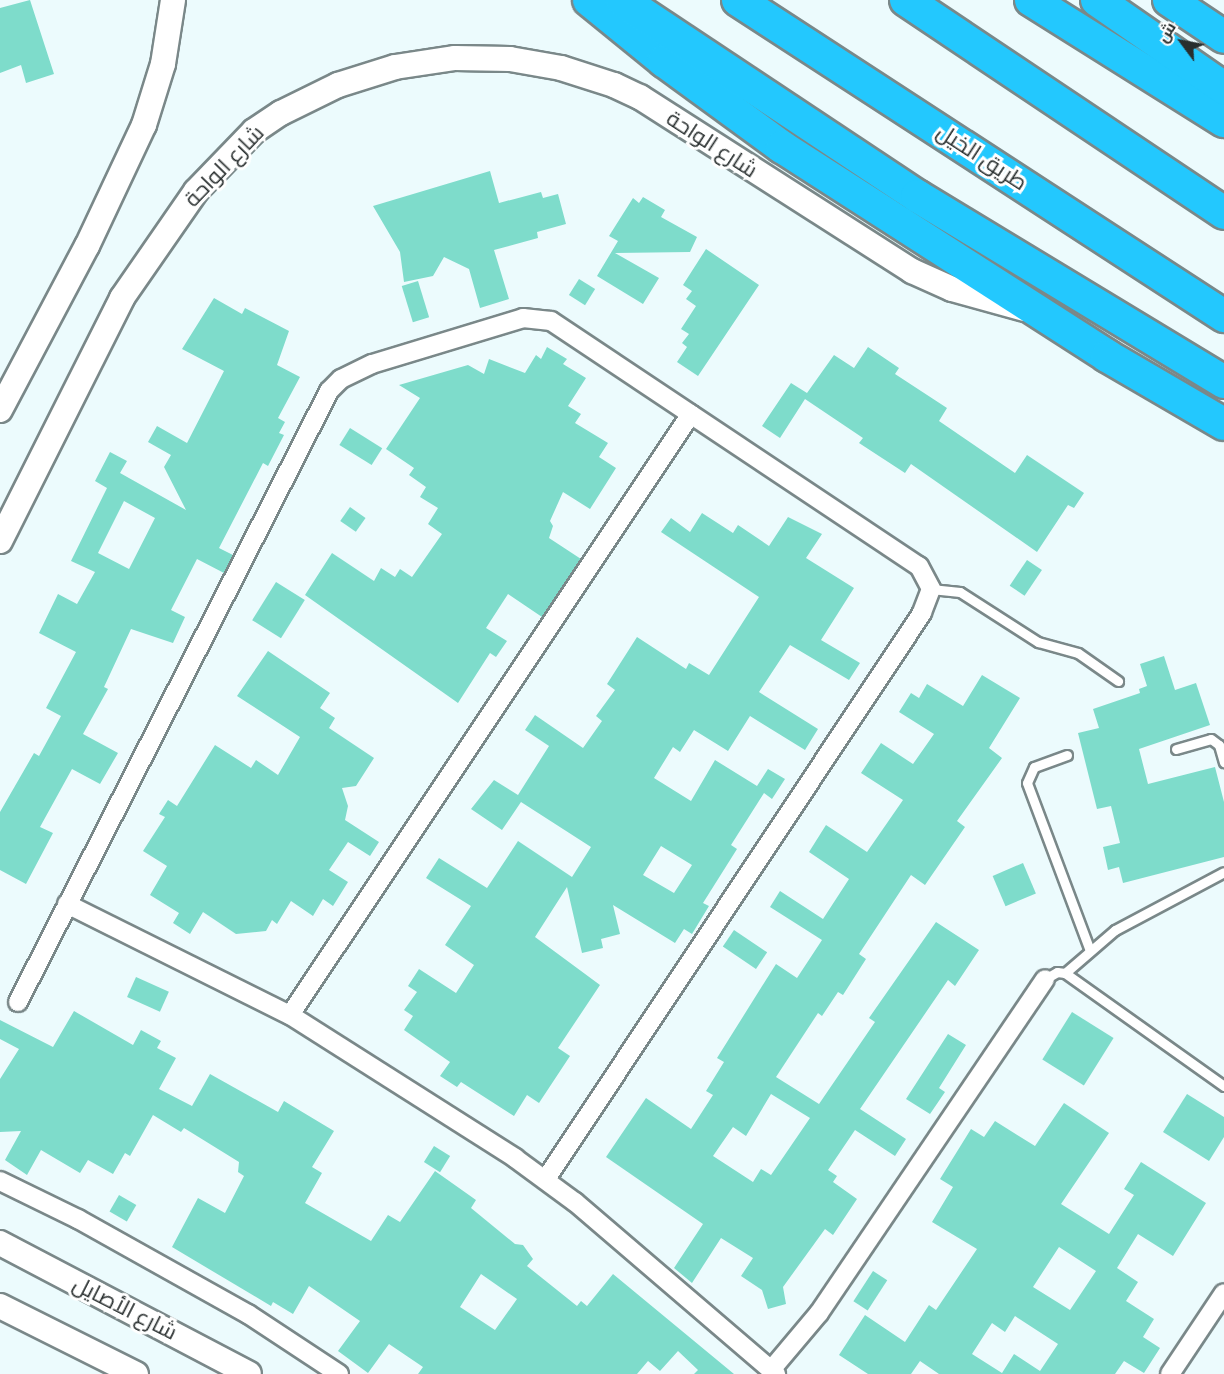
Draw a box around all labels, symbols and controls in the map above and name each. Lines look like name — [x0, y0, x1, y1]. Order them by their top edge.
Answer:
north arrow — [1152, 12, 1212, 72]
text: ش — [1153, 18, 1180, 46]
street label: شارع الواحة — [662, 105, 762, 183]
street label: طريق الخيل — [932, 118, 1032, 196]
street label: شارع الواحة — [179, 120, 269, 212]
street label: شارع الأصايل — [68, 1270, 182, 1346]

